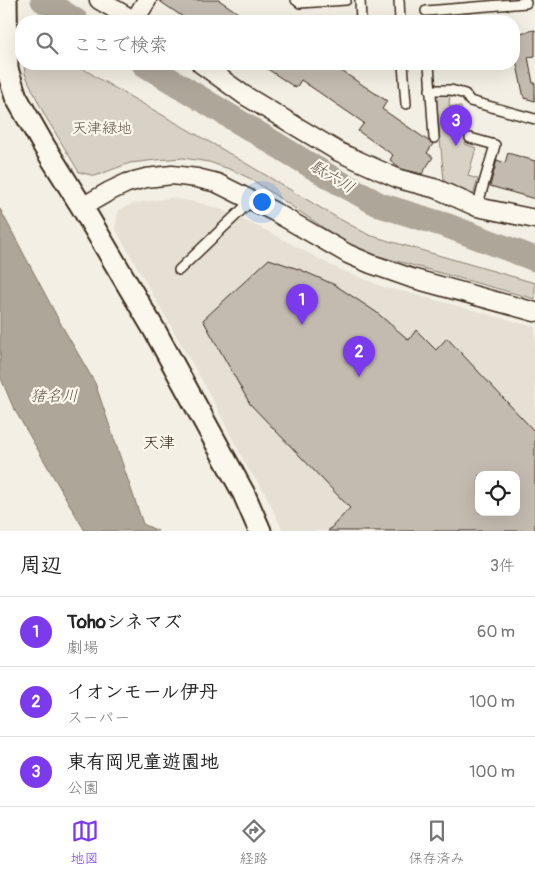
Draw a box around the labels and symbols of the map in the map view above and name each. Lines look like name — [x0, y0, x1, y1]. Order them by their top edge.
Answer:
pin: 3 — [440, 105, 472, 146]
park label: 天津緑地 — [72, 119, 132, 138]
water label: 駄六川 — [307, 156, 358, 198]
your location — [249, 189, 275, 215]
pin: 1 — [286, 284, 318, 325]
pin: 2 — [343, 336, 375, 377]
water label: 猪名川 — [30, 386, 78, 406]
district label: 天津 — [143, 433, 175, 453]

